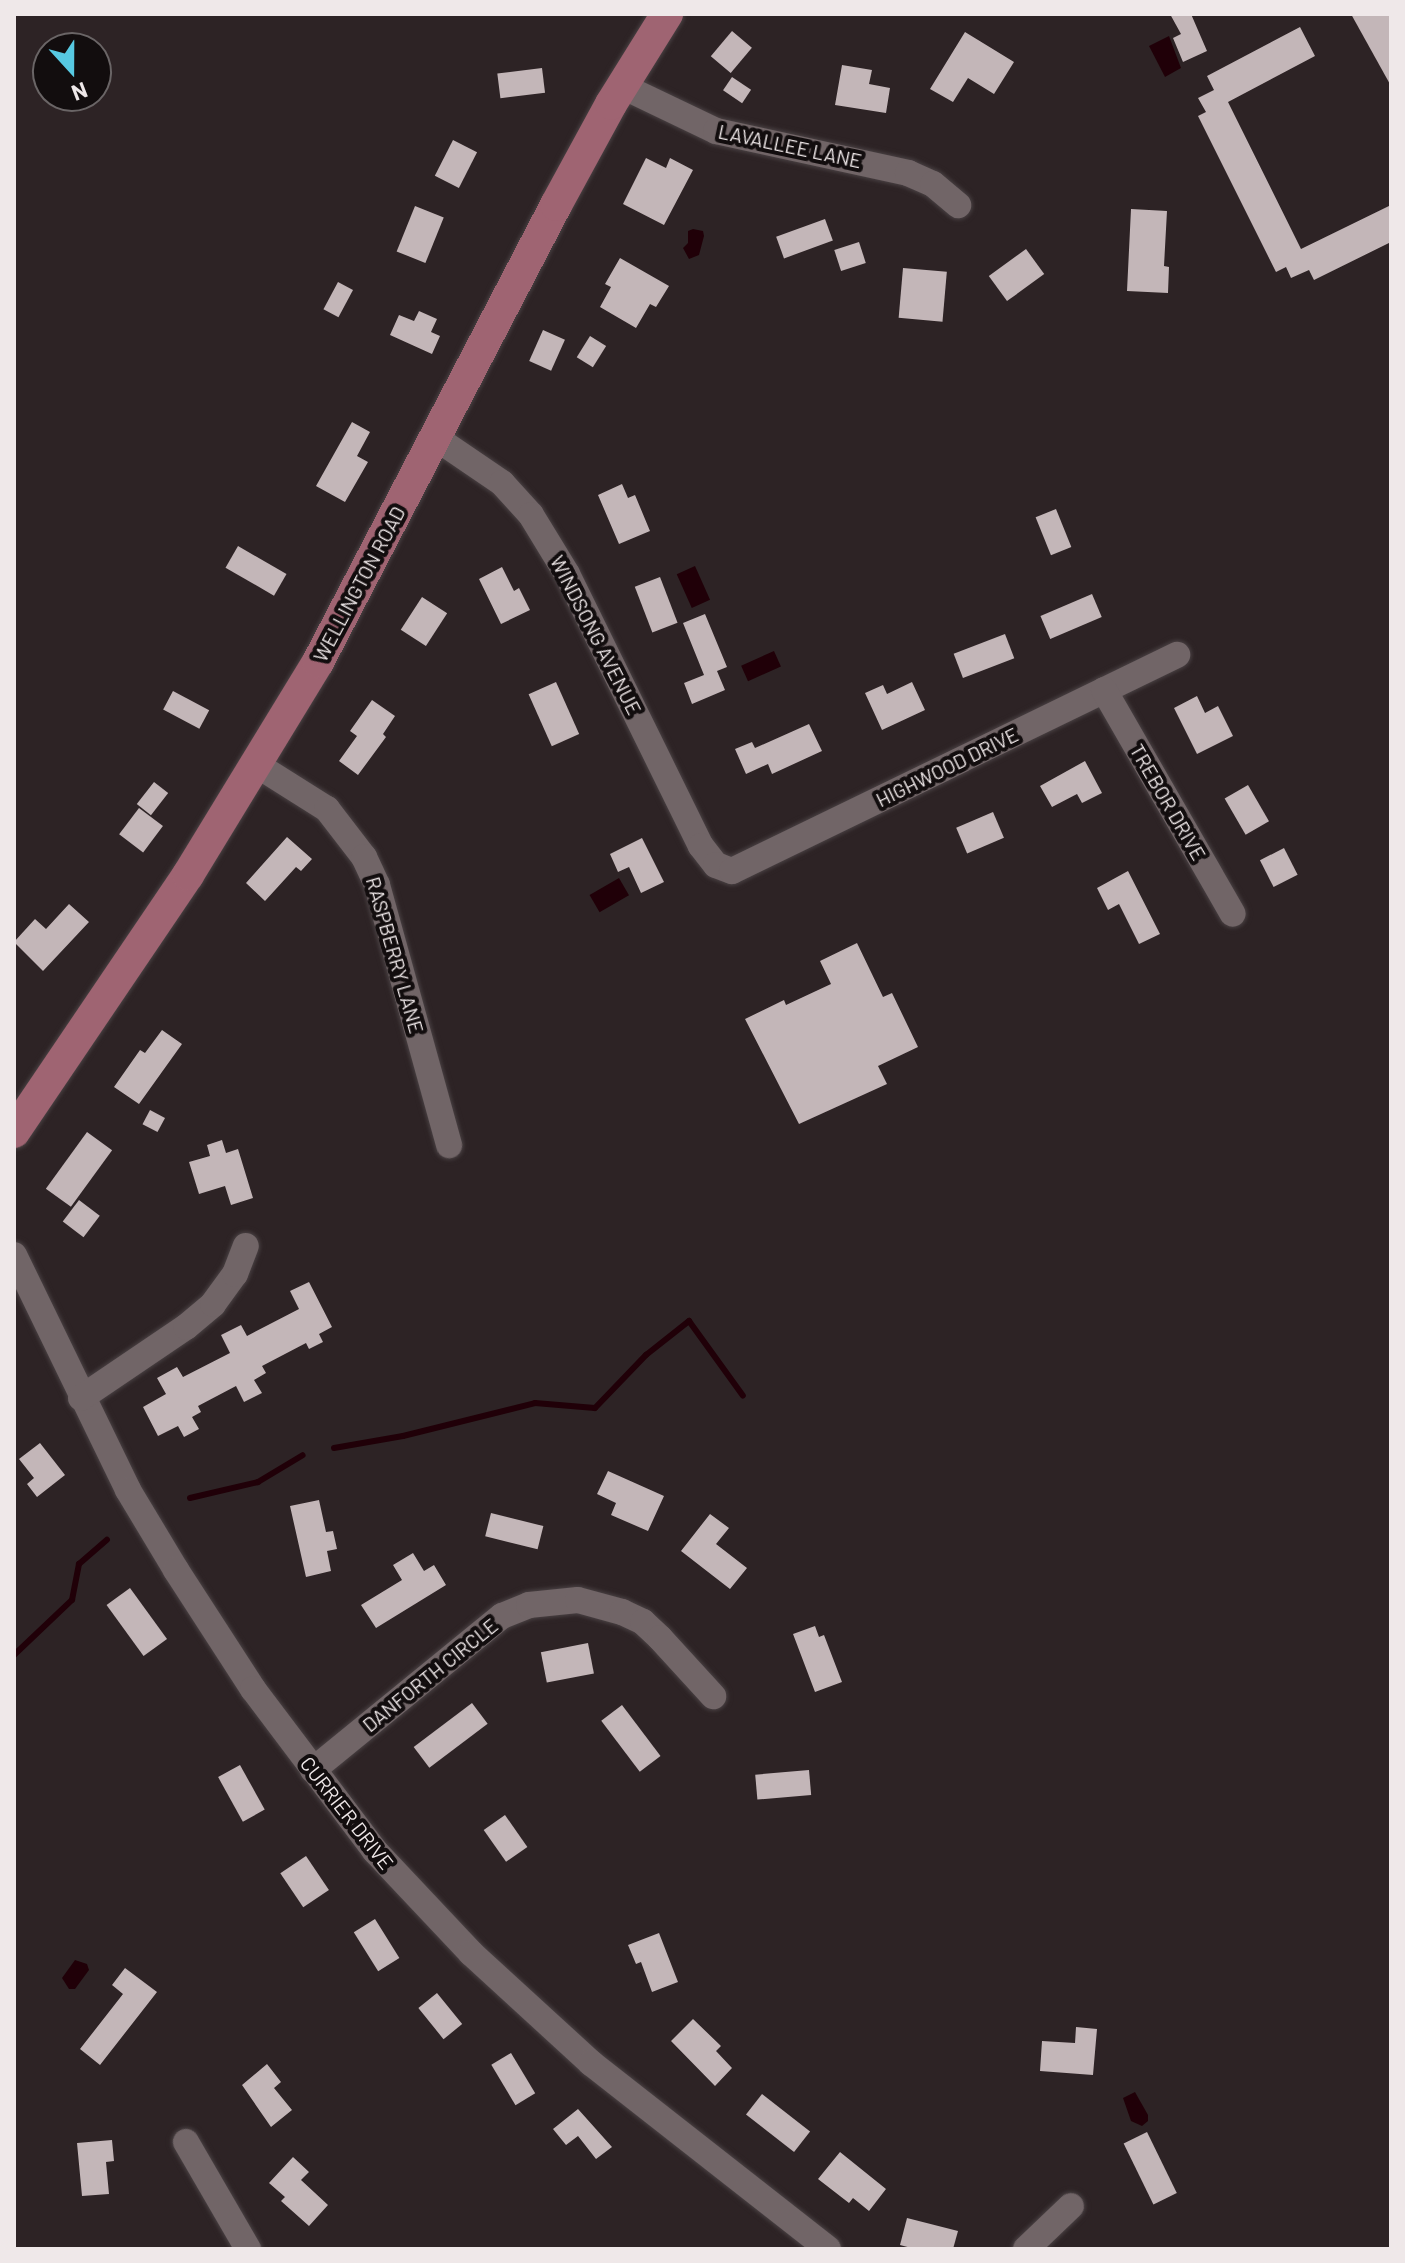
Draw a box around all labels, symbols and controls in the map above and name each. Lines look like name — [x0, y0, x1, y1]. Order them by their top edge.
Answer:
north arrow — [32, 32, 112, 112]
text: N — [68, 78, 91, 107]
street label: LAVALLEE LANE — [716, 119, 864, 173]
street label: WELLINGTON ROAD — [308, 502, 410, 666]
street label: WINDSONG AVENUE — [545, 551, 647, 719]
street label: HIGHWOOD DRIVE — [872, 722, 1022, 812]
street label: TREBOR DRIVE — [1125, 740, 1211, 864]
street label: RASPBERRY LANE — [361, 874, 429, 1036]
street label: DANFORTH CIRCLE — [358, 1613, 502, 1737]
street label: CURRIER DRIVE — [296, 1752, 398, 1874]

